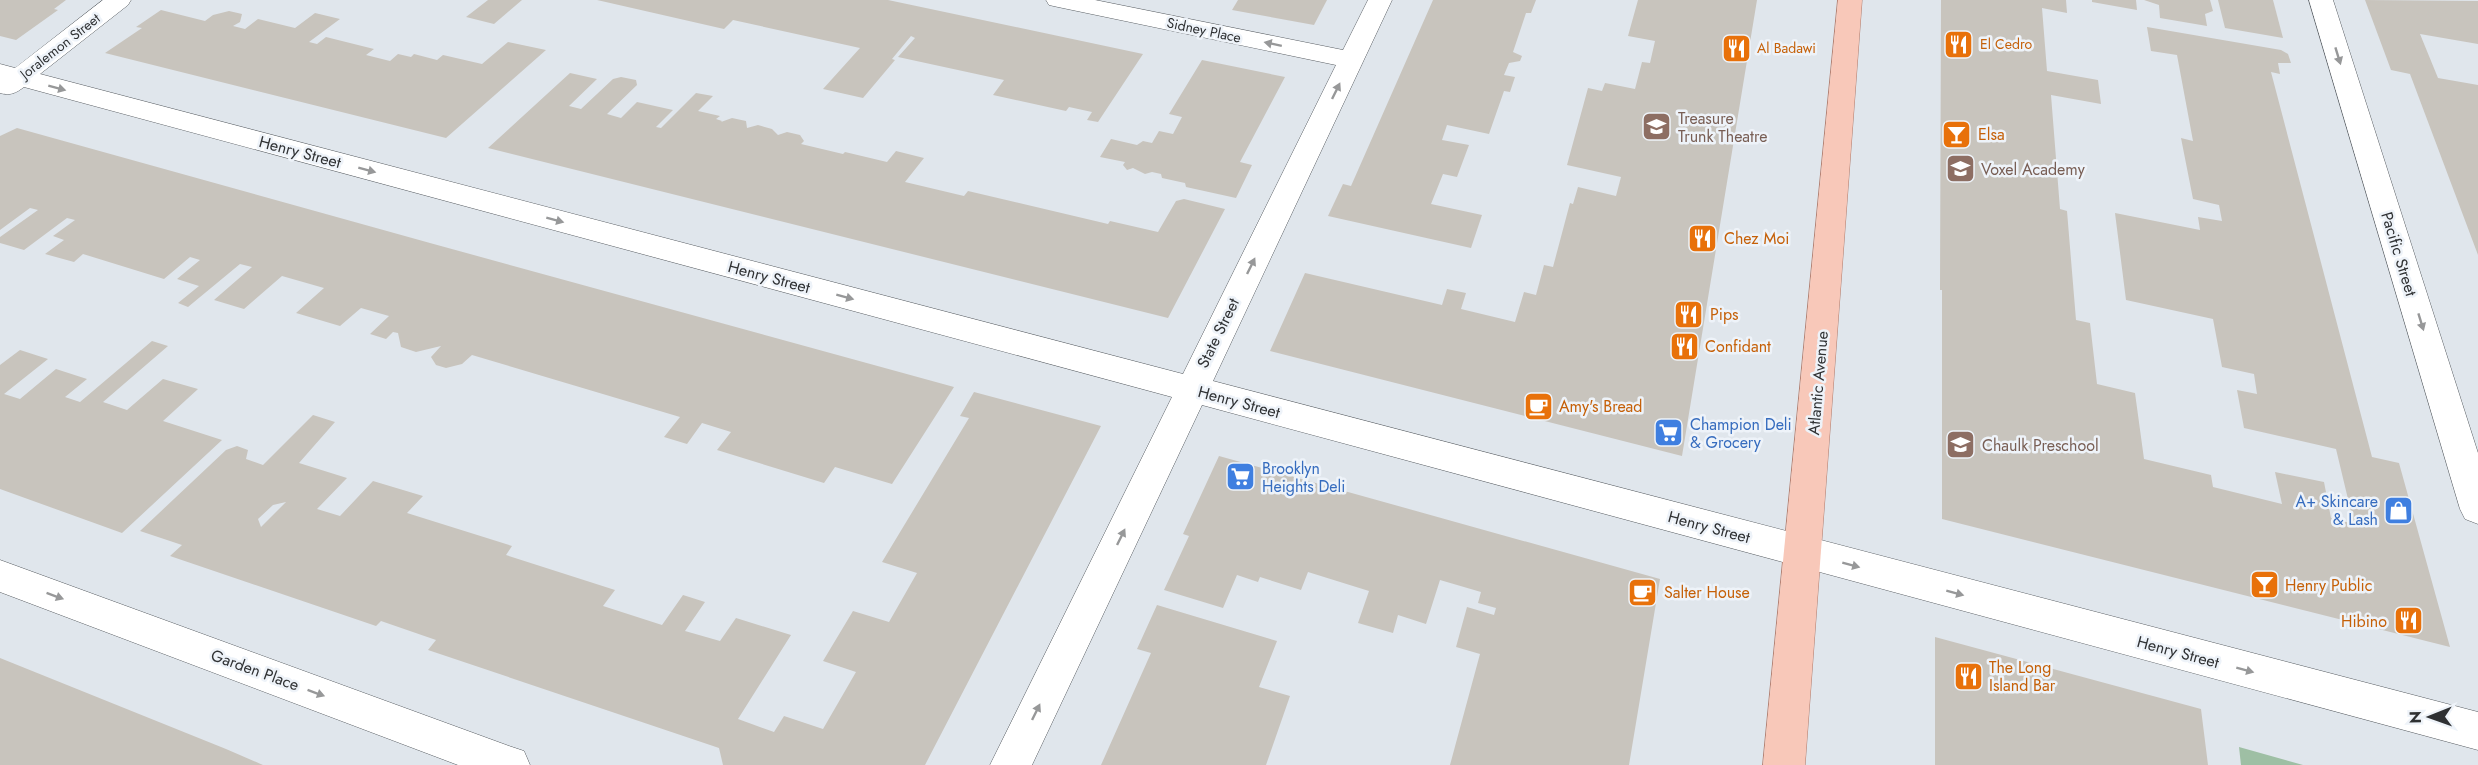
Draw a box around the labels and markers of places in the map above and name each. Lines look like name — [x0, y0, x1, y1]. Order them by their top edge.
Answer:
restaurant icon: El Cedro — [1943, 28, 1975, 60]
restaurant icon: Al Badawi — [1720, 32, 1752, 64]
place label: El Cedro — [1980, 34, 2032, 54]
place label: Al Badawi — [1757, 38, 1816, 58]
place label: Treasure Trunk Theatre — [1678, 107, 1767, 148]
school or university icon: Treasure Trunk Theatre — [1641, 111, 1673, 143]
bar icon: Elsa — [1941, 118, 1973, 150]
place label: Elsa — [1978, 123, 2005, 146]
school or university icon: Voxel Academy — [1944, 153, 1976, 185]
place label: Voxel Academy — [1981, 158, 2086, 181]
restaurant icon: Chez Moi — [1687, 222, 1719, 254]
place label: Chez Moi — [1724, 227, 1789, 250]
restaurant icon: Pips — [1673, 298, 1705, 330]
place label: Pips — [1710, 303, 1739, 326]
restaurant icon: Confidant — [1668, 330, 1700, 362]
place label: Confidant — [1705, 335, 1771, 358]
cafe icon: Amy's Bread — [1522, 390, 1554, 422]
place label: Amy's Bread — [1559, 395, 1642, 418]
place label: Champion Deli & Grocery — [1690, 413, 1792, 454]
supermarket icon: Champion Deli & Grocery — [1653, 417, 1685, 449]
school or university icon: Chaulk Preschool — [1945, 429, 1977, 461]
place label: Chaulk Preschool — [1982, 434, 2099, 457]
place label: Brooklyn Heights Deli — [1262, 457, 1345, 498]
supermarket icon: Brooklyn Heights Deli — [1225, 461, 1257, 493]
place label: A+ Skincare & Lash — [2296, 490, 2378, 531]
shop icon: A+ Skincare & Lash — [2383, 494, 2415, 526]
bar icon: Henry Public — [2248, 569, 2280, 601]
place label: Henry Public — [2285, 574, 2372, 597]
cafe icon: Salter House — [1627, 576, 1659, 608]
place label: Salter House — [1664, 581, 1750, 604]
restaurant icon: Hibino — [2392, 605, 2424, 637]
place label: Hibino — [2341, 610, 2387, 633]
place label: The Long Island Bar — [1989, 656, 2056, 697]
restaurant icon: The Long Island Bar — [1952, 660, 1984, 692]

